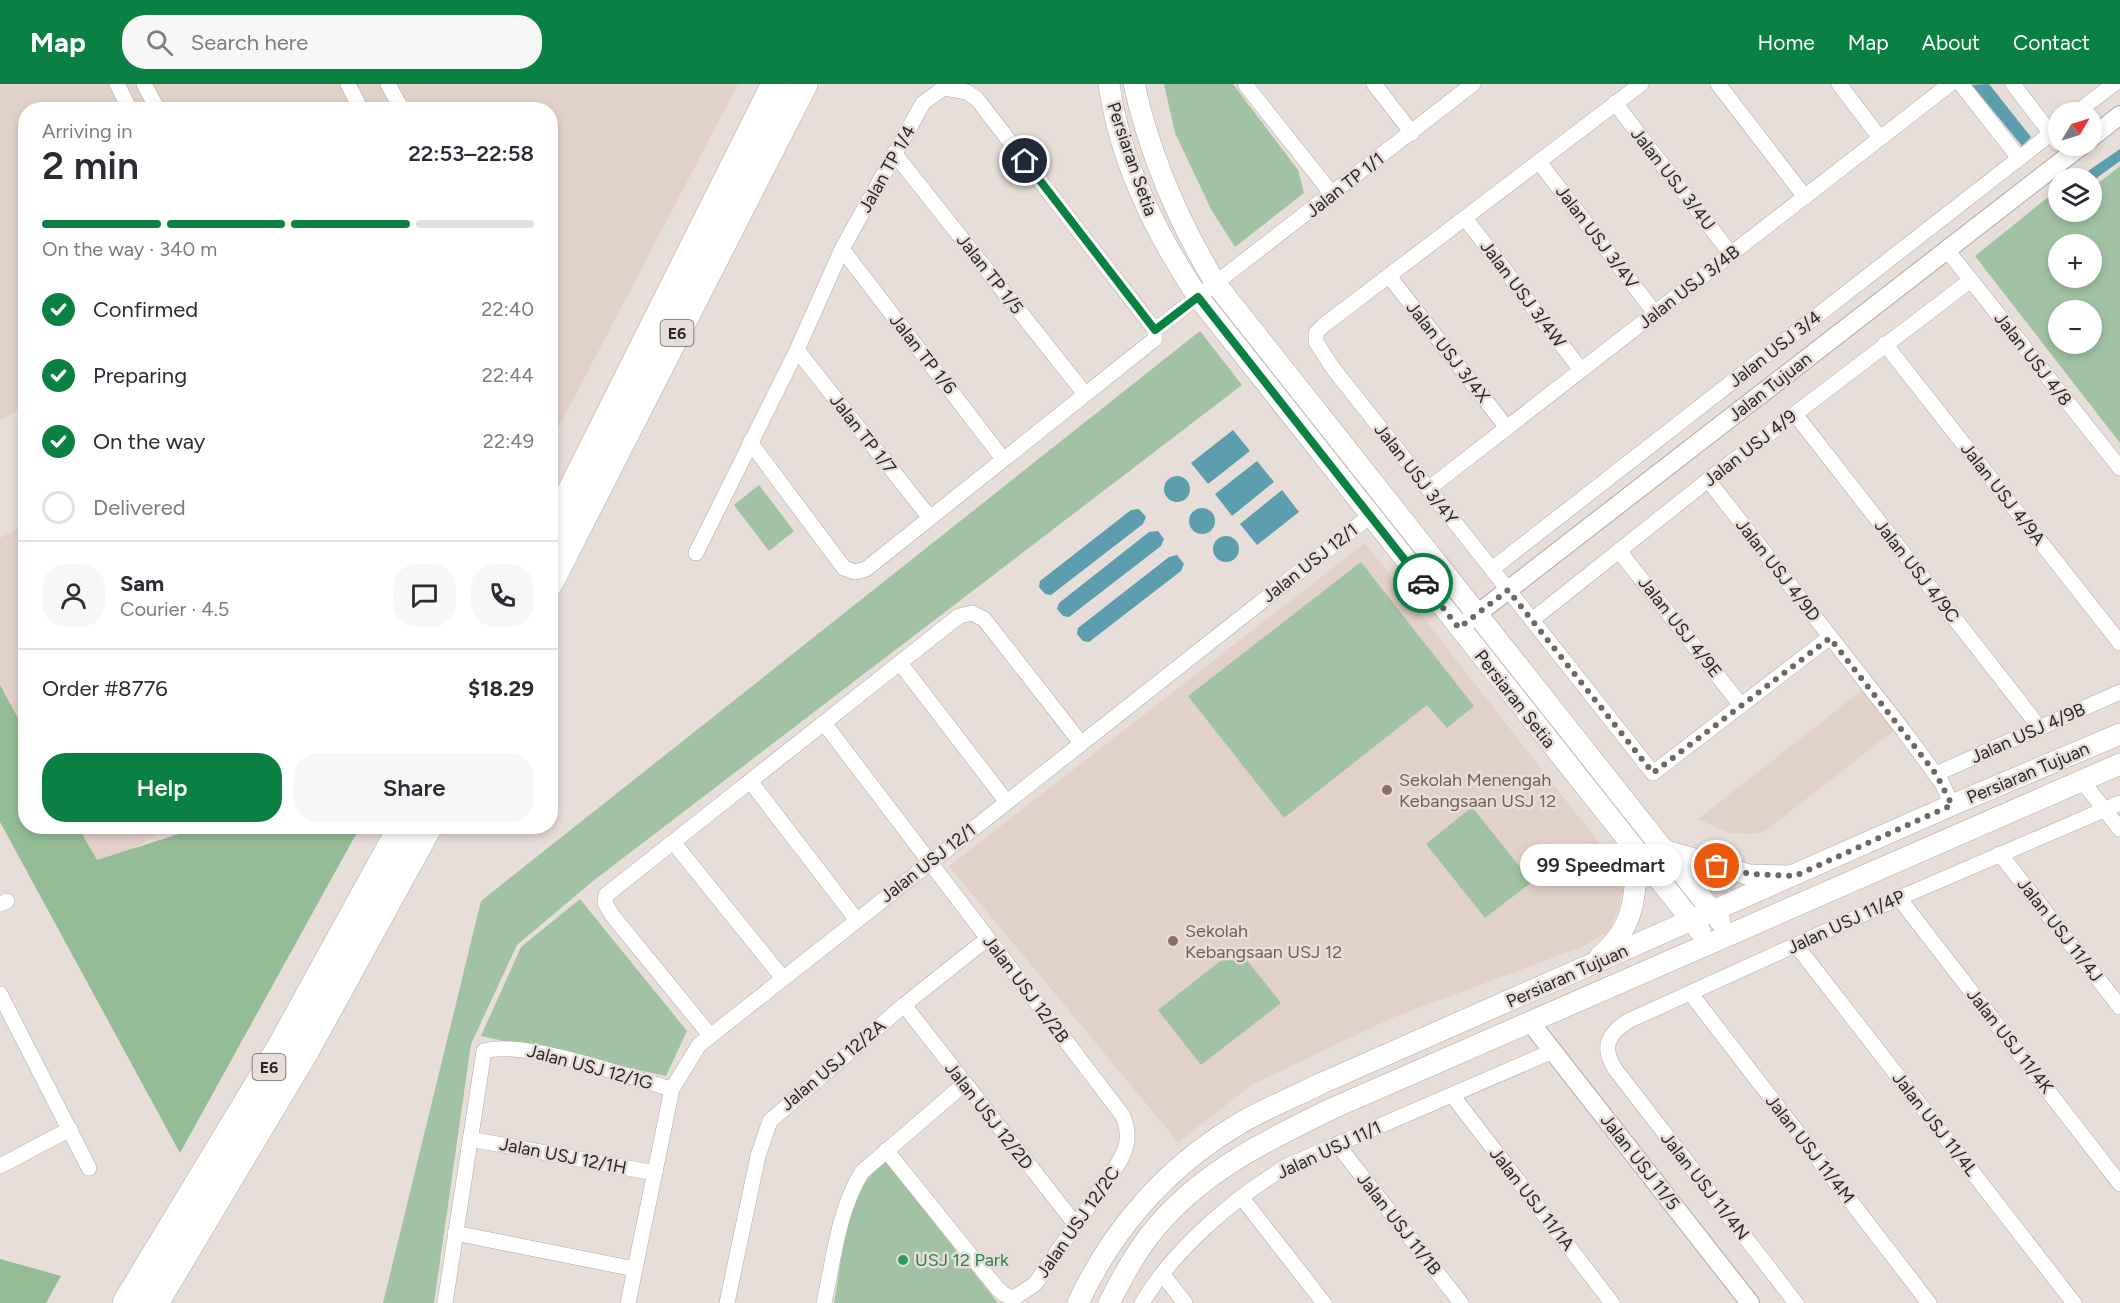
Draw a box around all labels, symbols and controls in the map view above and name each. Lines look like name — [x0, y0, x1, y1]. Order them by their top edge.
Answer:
search box — [122, 15, 542, 69]
text: Map — [30, 25, 86, 59]
icon: search — [143, 26, 176, 59]
text: Search here — [191, 29, 308, 56]
text: Home — [1758, 30, 1815, 55]
text: Map — [1848, 30, 1889, 55]
text: About — [1922, 30, 1980, 55]
text: Contact — [2013, 30, 2090, 55]
street label: Persiaran Setia — [1102, 99, 1162, 219]
north arrow — [2048, 102, 2102, 156]
map controls — [2048, 102, 2102, 354]
text: Arriving in — [42, 119, 132, 143]
street label: Jalan TP 1/4 — [854, 121, 920, 217]
street label: Jalan USJ 3/4U — [1626, 123, 1720, 235]
pin — [999, 135, 1050, 186]
text: 22:53–22:58 — [408, 140, 534, 167]
text: 2 min — [42, 142, 139, 189]
icon: home — [1008, 144, 1041, 177]
street label: Jalan TP 1/1 — [1302, 148, 1388, 222]
button: layers — [2048, 168, 2102, 222]
street label: Jalan USJ 3/4V — [1551, 181, 1643, 294]
street label: Jalan TP 1/5 — [952, 230, 1028, 318]
button: + — [2048, 234, 2102, 288]
street label: Jalan USJ 3/4W — [1475, 236, 1571, 353]
text: On the way · 340 m — [42, 237, 217, 261]
street label: Jalan USJ 3/4B — [1634, 241, 1744, 333]
icon: check — [42, 293, 75, 326]
text: Confirmed — [93, 296, 198, 323]
text: 22:40 — [481, 297, 534, 321]
street label: Jalan USJ 3/4X — [1402, 297, 1494, 407]
button: − — [2048, 300, 2102, 354]
street label: Jalan USJ 3/4 — [1724, 306, 1826, 392]
street label: Jalan USJ 4/8 — [1990, 308, 2076, 410]
street label: Jalan TP 1/6 — [885, 310, 961, 398]
road number: E6 — [660, 320, 694, 346]
street label: Jalan Tujuan — [1724, 348, 1816, 426]
icon: check — [42, 359, 75, 392]
text: Preparing — [93, 362, 187, 389]
text: 22:44 — [482, 363, 534, 387]
street label: Jalan TP 1/7 — [825, 390, 901, 478]
street label: Jalan USJ 4/9 — [1699, 405, 1801, 491]
street label: Jalan USJ 3/4Y — [1370, 419, 1462, 529]
icon: check — [42, 425, 75, 458]
text: On the way — [93, 428, 205, 455]
text: 22:49 — [483, 429, 534, 453]
street label: Jalan USJ 4/9A — [1956, 438, 2050, 550]
text: Delivered — [93, 494, 186, 521]
street label: Jalan USJ 4/9D — [1731, 514, 1825, 626]
street label: Jalan USJ 4/9C — [1870, 515, 1964, 627]
street label: Jalan USJ 12/1 — [1258, 519, 1362, 607]
courier — [1393, 553, 1453, 613]
button: person — [42, 564, 105, 627]
button: chat — [393, 564, 456, 627]
button: phone — [471, 564, 534, 627]
icon: car — [1407, 567, 1440, 600]
text: Sam — [120, 570, 164, 597]
street label: Jalan USJ 4/9E — [1634, 572, 1726, 682]
text: Courier · 4.5 — [120, 597, 229, 621]
street label: Persiaran Setia — [1470, 645, 1560, 753]
text: Order #8776 — [42, 675, 168, 702]
text: $18.29 — [468, 675, 534, 702]
street label: Jalan USJ 4/9B — [1967, 698, 2089, 768]
street label: Persiaran Tujuan — [1963, 737, 2093, 809]
button: Help — [42, 753, 282, 822]
button: Share — [294, 753, 534, 822]
place label: Sekolah Menengah Kebangsaan USJ 12 — [1399, 769, 1556, 812]
marker: Sekolah Menengah Kebangsaan USJ 12 — [1380, 783, 1394, 797]
street label: Jalan USJ 12/1 — [876, 819, 980, 907]
pin — [1691, 840, 1742, 891]
callout: 99 Speedmart — [1519, 845, 1681, 887]
icon: bag — [1700, 849, 1733, 882]
text: 99 Speedmart — [1537, 853, 1665, 877]
street label: Jalan USJ 11/4J — [2013, 874, 2107, 986]
street label: Jalan USJ 11/4P — [1784, 885, 1908, 959]
place label: Sekolah Kebangsaan USJ 12 — [1185, 920, 1342, 963]
street label: Jalan USJ 12/2B — [978, 931, 1074, 1047]
marker: Sekolah Kebangsaan USJ 12 — [1166, 934, 1180, 948]
street label: Persiaran Tujuan — [1503, 939, 1631, 1013]
street label: Jalan USJ 11/4K — [1962, 984, 2058, 1098]
street label: Jalan USJ 12/2A — [776, 1015, 890, 1115]
street label: Jalan USJ 12/1G — [525, 1040, 656, 1094]
road number: E6 — [252, 1054, 286, 1080]
street label: Jalan USJ 12/2D — [940, 1058, 1038, 1174]
street label: Jalan USJ 11/4L — [1888, 1068, 1983, 1181]
street label: Jalan USJ 11/4M — [1761, 1090, 1859, 1208]
street label: Jalan USJ 11/5 — [1596, 1110, 1684, 1214]
street label: Jalan USJ 11/1 — [1273, 1116, 1385, 1184]
street label: Jalan USJ 11/4N — [1656, 1128, 1754, 1244]
street label: Jalan USJ 12/1H — [498, 1133, 628, 1179]
street label: Jalan USJ 11/1A — [1485, 1143, 1579, 1255]
street label: Jalan USJ 12/2C — [1031, 1162, 1125, 1282]
street label: Jalan USJ 11/1B — [1352, 1168, 1446, 1280]
place label: USJ 12 Park — [915, 1249, 1009, 1271]
marker: USJ 12 Park — [896, 1253, 910, 1267]

